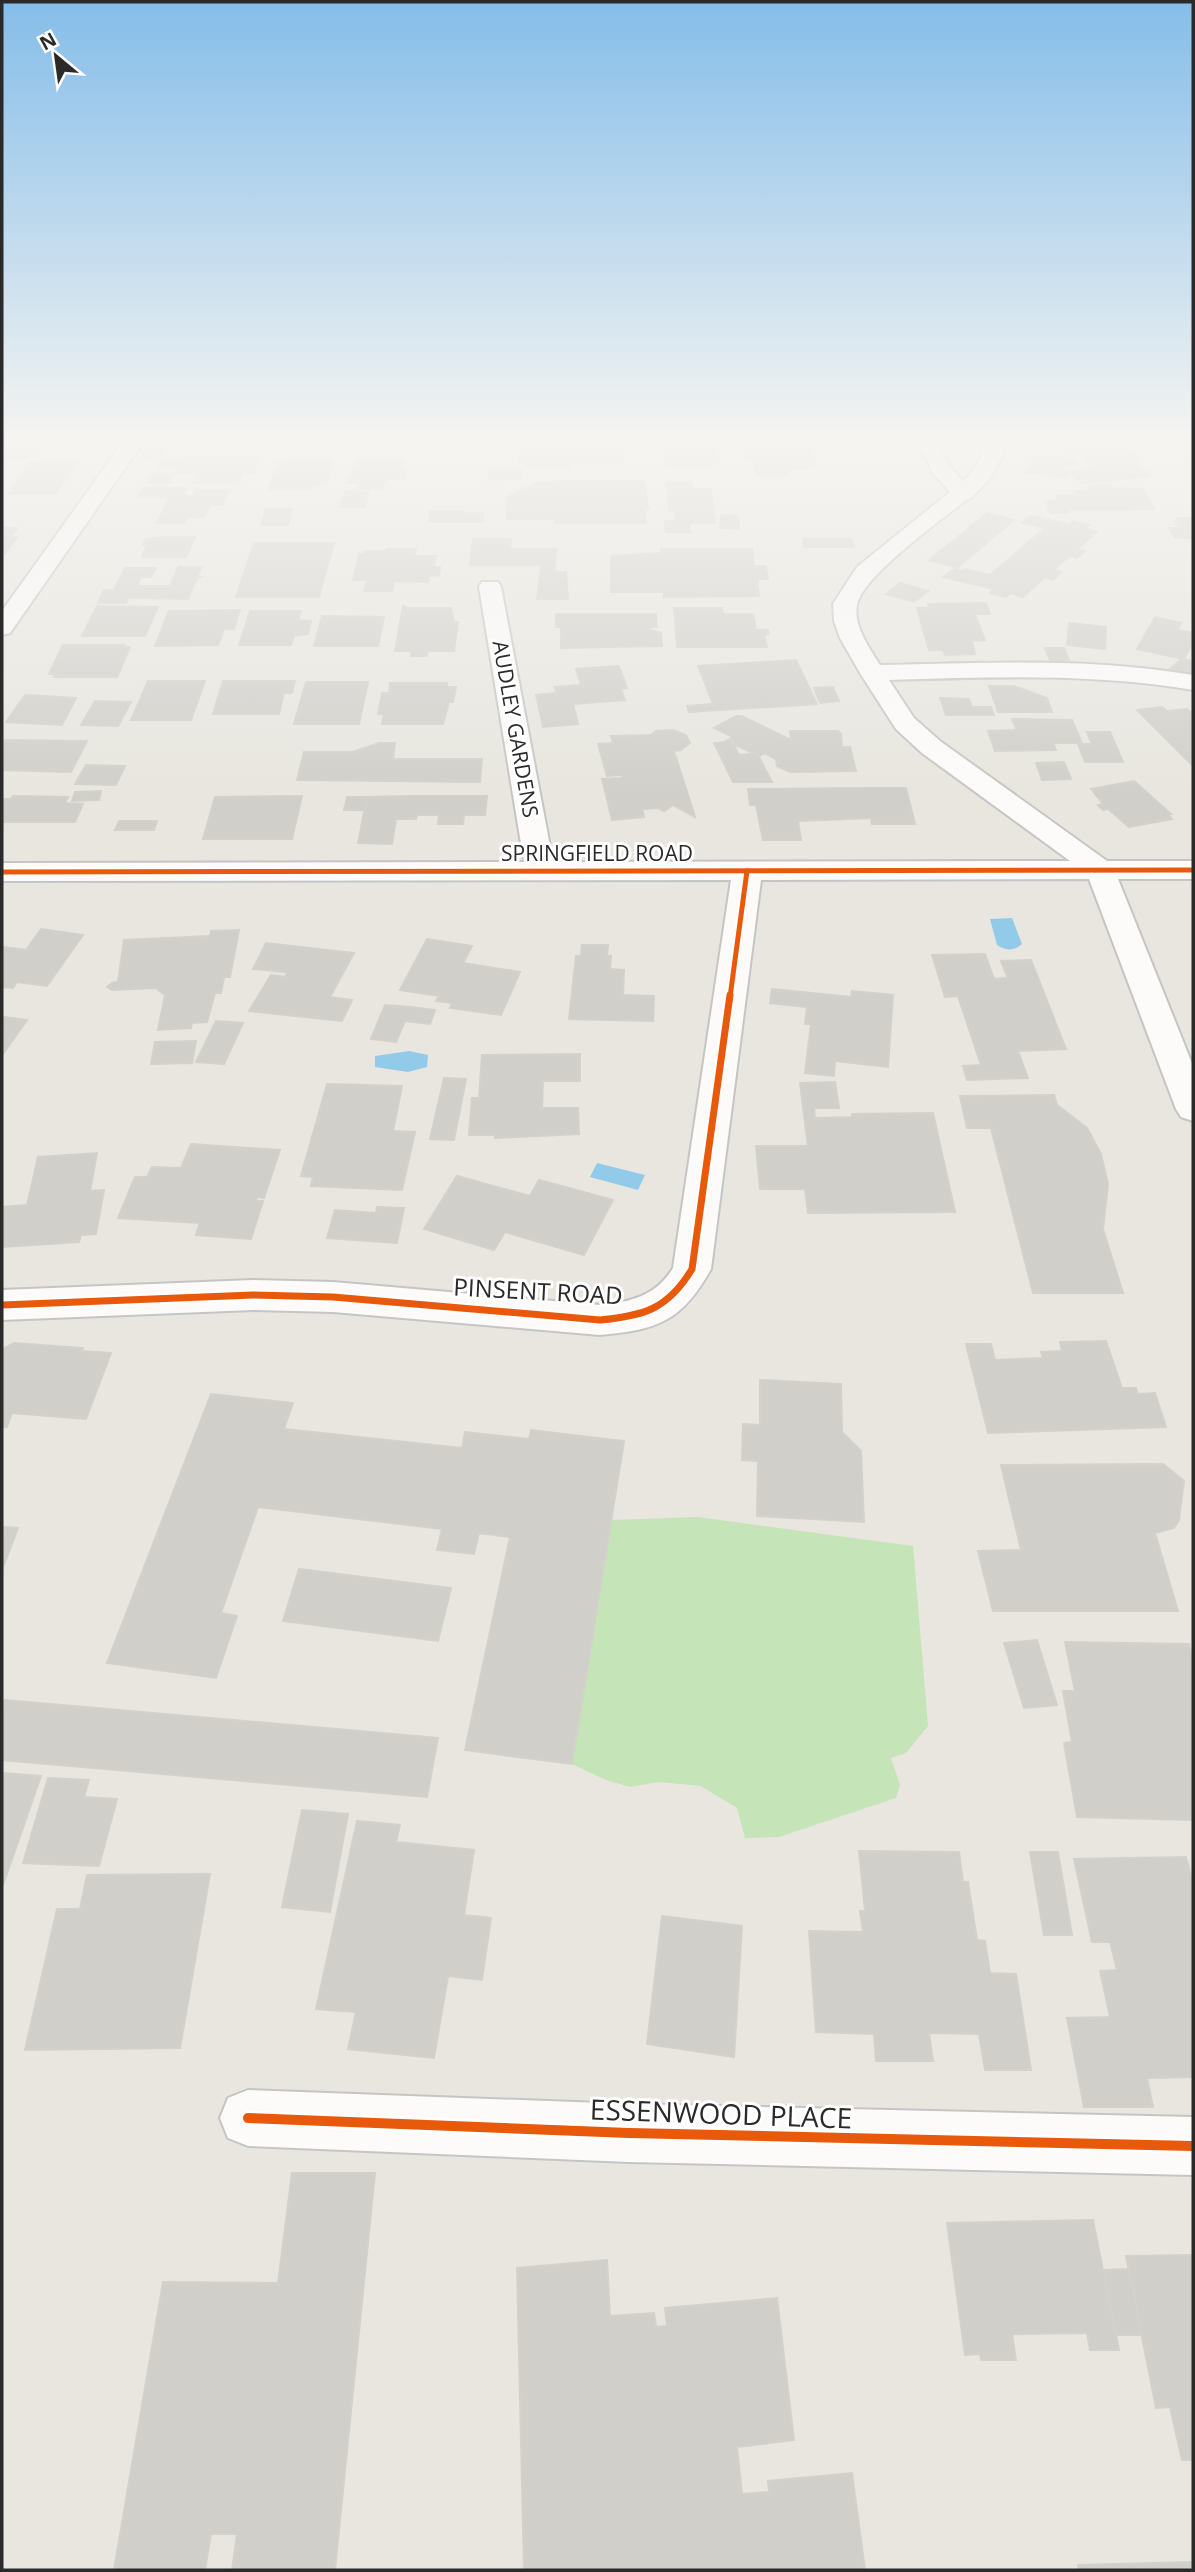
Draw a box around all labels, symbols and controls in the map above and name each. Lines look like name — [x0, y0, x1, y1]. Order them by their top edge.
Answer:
north arrow — [21, 21, 91, 91]
text: N — [35, 26, 61, 56]
street label: AUDLEY GARDENS — [487, 638, 545, 820]
street label: SPRINGFIELD ROAD — [501, 839, 693, 867]
street label: PINSENT ROAD — [453, 1270, 623, 1311]
street label: ESSENWOOD PLACE — [589, 2089, 853, 2137]

